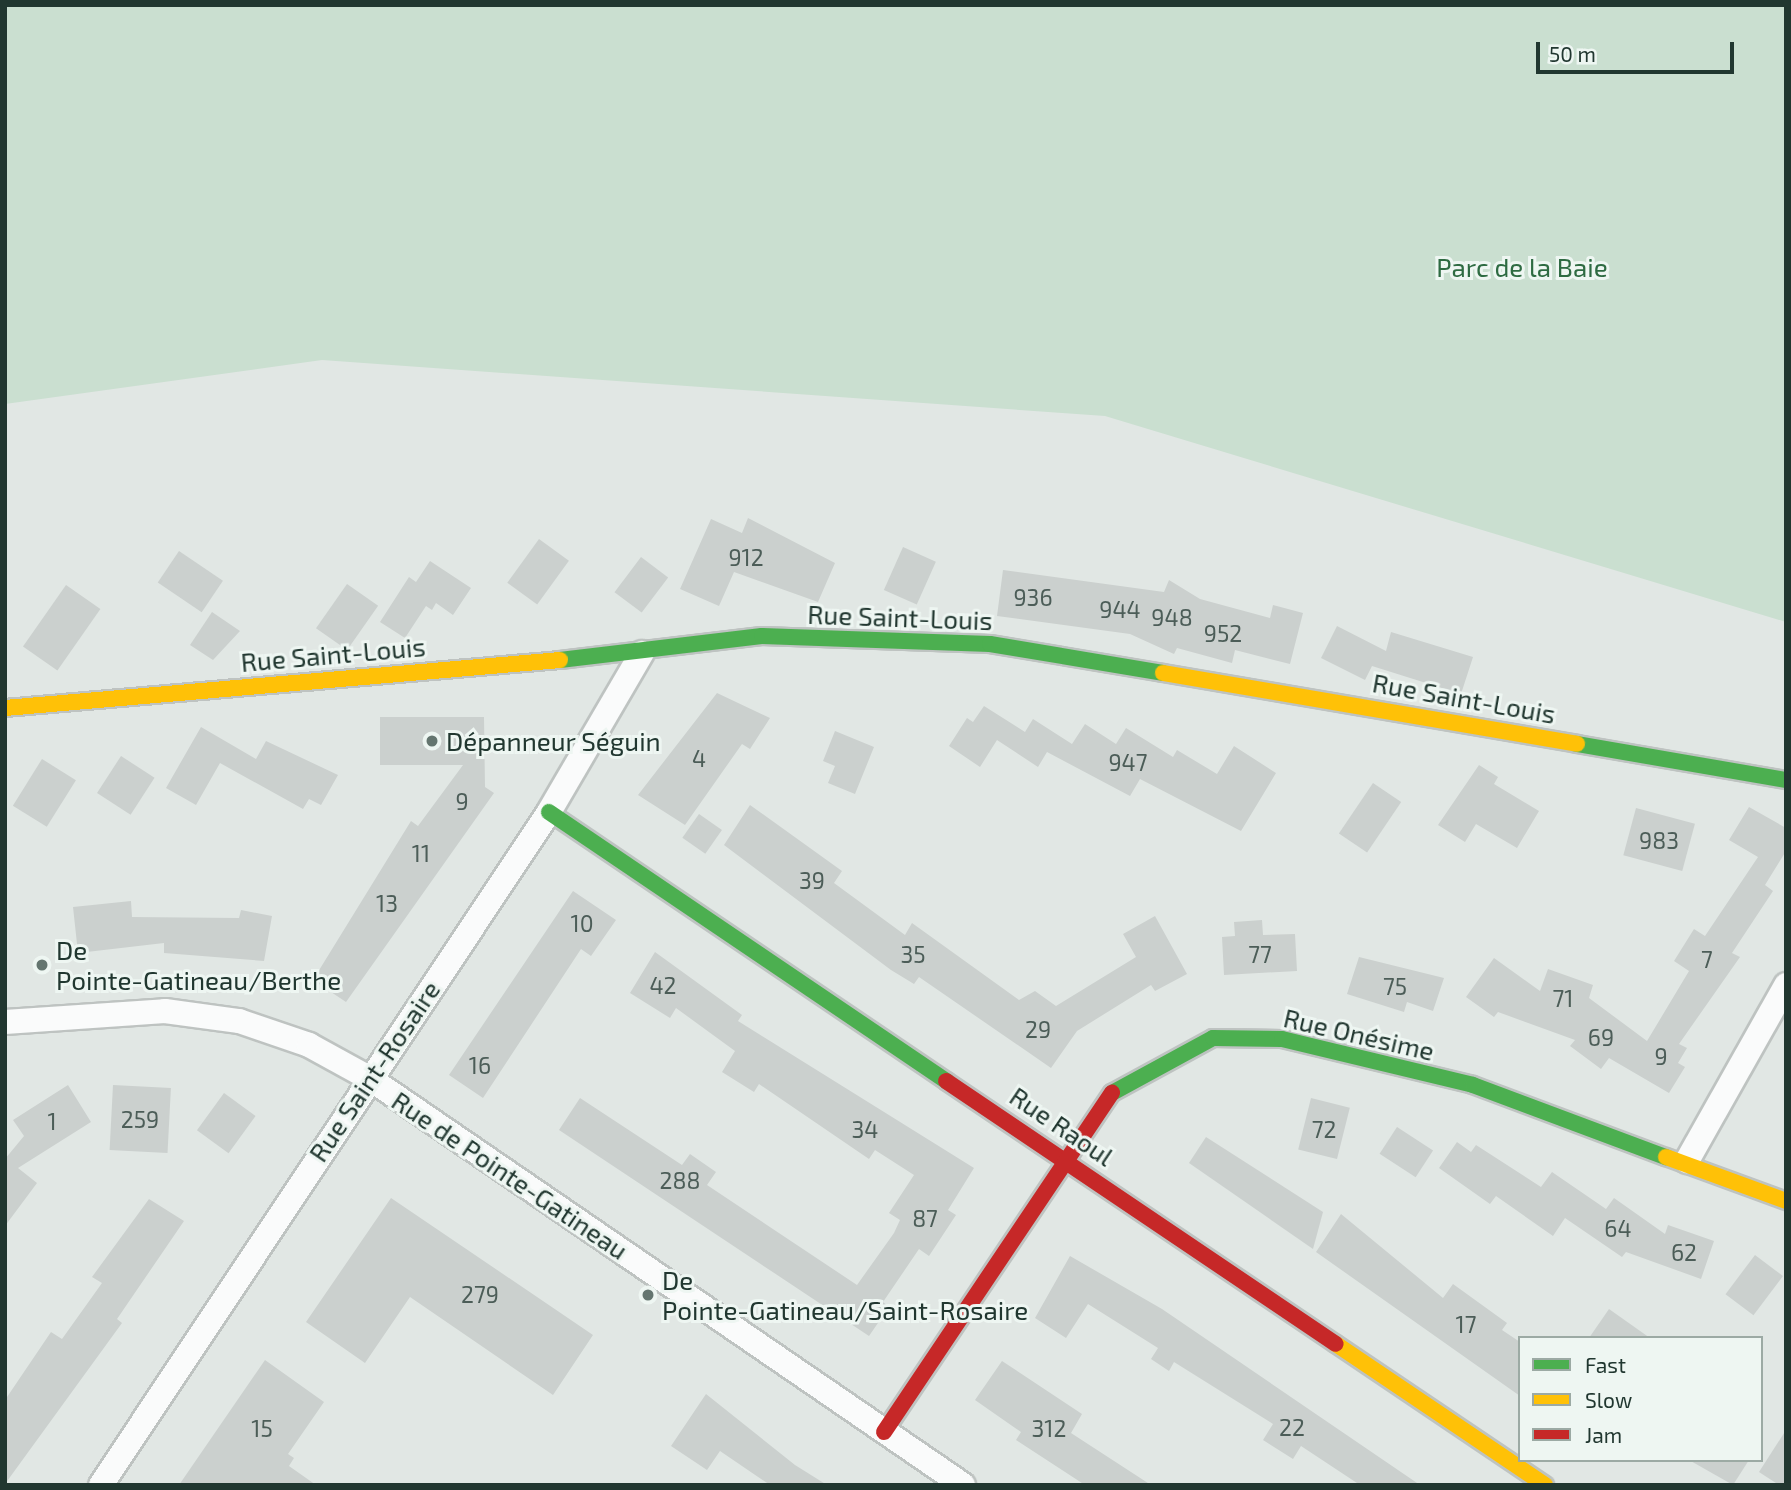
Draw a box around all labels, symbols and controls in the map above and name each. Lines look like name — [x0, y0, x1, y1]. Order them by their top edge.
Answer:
scale bar — [1539, 28, 1737, 72]
text: 50 m — [1549, 41, 1596, 66]
park label: Parc de la Baie — [1436, 251, 1608, 283]
house number: 912 — [728, 543, 764, 571]
house number: 936 — [1013, 583, 1053, 611]
house number: 944 — [1099, 595, 1141, 623]
street label: Rue Saint-Louis — [807, 598, 993, 636]
house number: 948 — [1151, 603, 1193, 631]
house number: 952 — [1204, 619, 1242, 647]
street label: Rue Saint-Louis — [239, 630, 427, 678]
street label: Rue Saint-Louis — [1370, 667, 1558, 729]
place label: Dépanneur Séguin — [446, 725, 661, 757]
marker: Dépanneur Séguin — [424, 733, 440, 749]
house number: 4 — [692, 744, 706, 772]
house number: 947 — [1108, 748, 1148, 776]
house number: 9 — [455, 787, 469, 815]
house number: 983 — [1639, 826, 1679, 854]
house number: 11 — [412, 839, 430, 867]
house number: 39 — [799, 866, 825, 894]
house number: 13 — [376, 889, 398, 917]
house number: 10 — [570, 909, 594, 937]
place label: De Pointe-Gatineau/Berthe — [56, 934, 341, 996]
house number: 35 — [900, 940, 926, 968]
house number: 77 — [1248, 940, 1272, 968]
house number: 7 — [1701, 945, 1713, 973]
marker: De Pointe-Gatineau/Berthe — [34, 957, 50, 973]
house number: 42 — [649, 971, 677, 999]
house number: 75 — [1383, 972, 1407, 1000]
street label: Rue Saint-Rosaire — [302, 975, 446, 1167]
house number: 71 — [1553, 984, 1573, 1012]
street label: Rue Onésime — [1281, 1002, 1437, 1066]
house number: 29 — [1025, 1015, 1051, 1043]
house number: 69 — [1588, 1023, 1614, 1051]
house number: 9 — [1654, 1042, 1668, 1070]
house number: 16 — [469, 1051, 491, 1079]
street label: Rue Raoul — [1004, 1080, 1120, 1172]
street label: Rue de Pointe-Gatineau — [386, 1084, 634, 1266]
house number: 259 — [121, 1105, 159, 1133]
house number: 1 — [47, 1107, 57, 1135]
house number: 34 — [852, 1115, 878, 1143]
house number: 72 — [1312, 1115, 1336, 1143]
house number: 288 — [660, 1166, 700, 1194]
house number: 87 — [912, 1204, 938, 1232]
house number: 64 — [1604, 1214, 1632, 1242]
house number: 62 — [1671, 1238, 1697, 1266]
place label: De Pointe-Gatineau/Saint-Rosaire — [662, 1264, 1028, 1326]
house number: 279 — [461, 1280, 499, 1308]
marker: De Pointe-Gatineau/Saint-Rosaire — [640, 1287, 656, 1303]
house number: 17 — [1456, 1310, 1476, 1338]
legend — [1518, 1336, 1763, 1462]
text: Fast — [1585, 1352, 1626, 1377]
text: Slow — [1585, 1387, 1632, 1412]
house number: 22 — [1279, 1413, 1305, 1441]
house number: 15 — [251, 1414, 273, 1442]
house number: 312 — [1032, 1414, 1066, 1442]
text: Jam — [1585, 1422, 1622, 1447]

